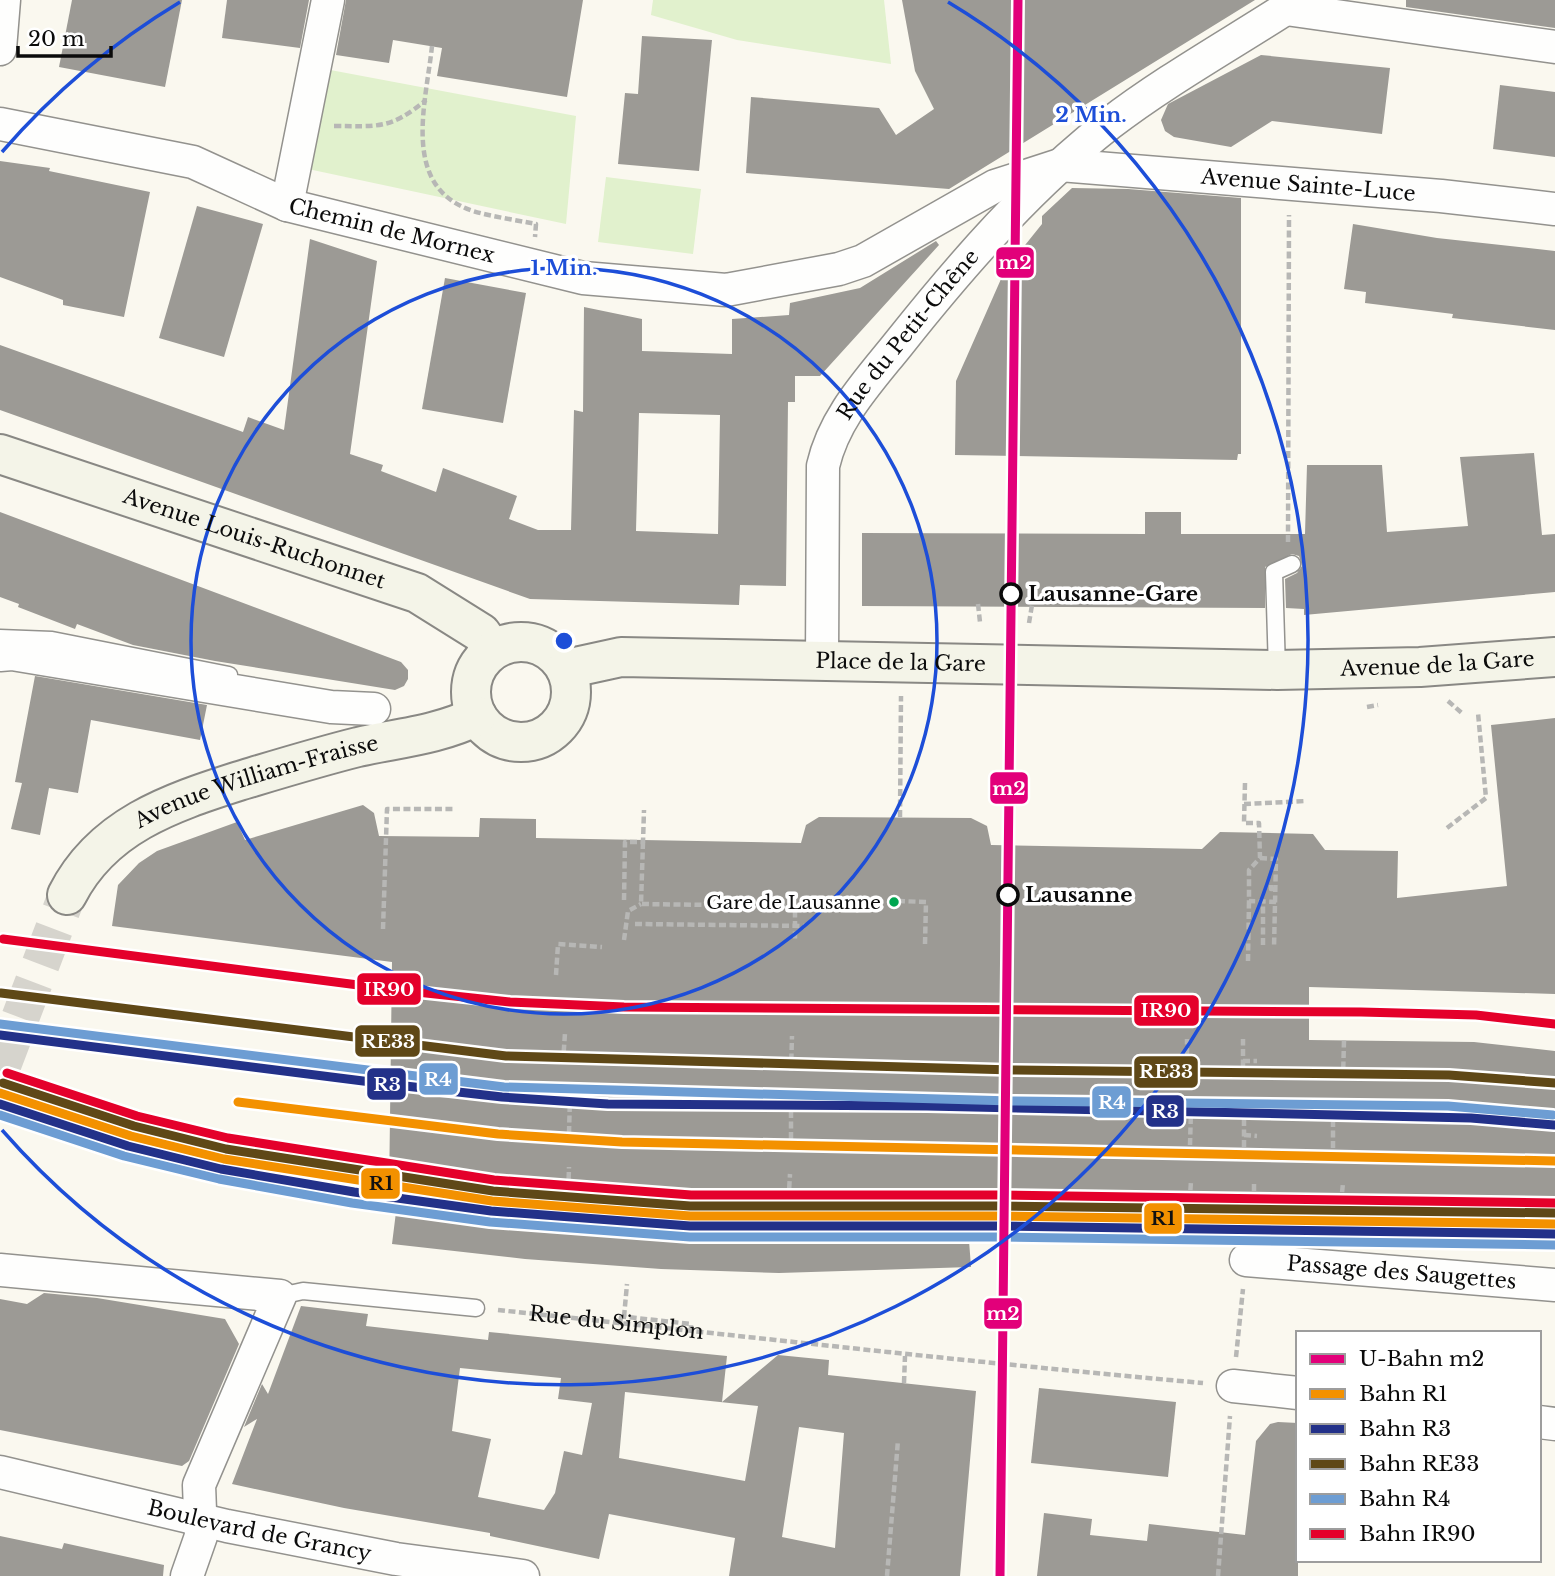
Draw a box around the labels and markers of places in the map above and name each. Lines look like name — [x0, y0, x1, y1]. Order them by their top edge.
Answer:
place label: Lausanne-Gare — [1028, 581, 1198, 607]
marker: Lausanne-Gare — [1000, 583, 1022, 605]
centre of rings — [552, 629, 576, 653]
place label: Lausanne — [1025, 882, 1132, 908]
marker: Lausanne — [997, 884, 1019, 906]
place label: Gare de Lausanne — [706, 891, 881, 914]
marker: Gare de Lausanne — [887, 895, 901, 909]

